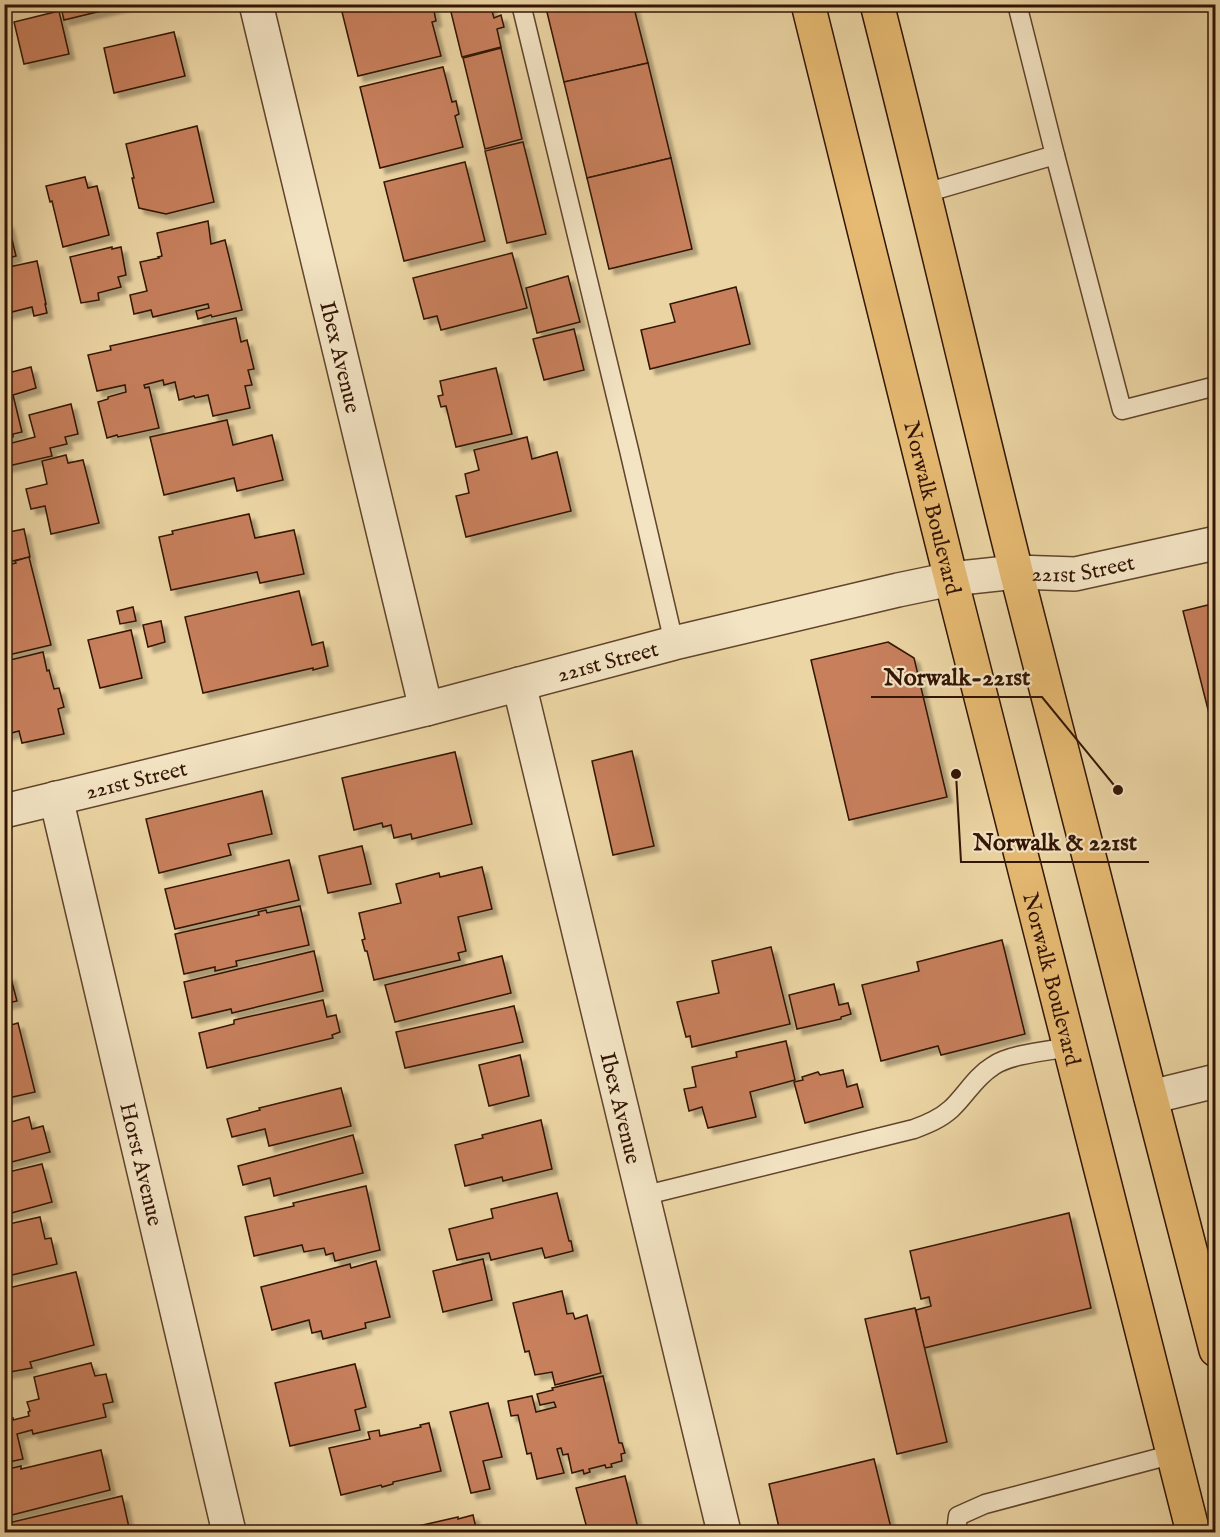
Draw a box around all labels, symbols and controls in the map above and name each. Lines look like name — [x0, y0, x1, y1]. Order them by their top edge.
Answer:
street label: Ibex Avenue — [312, 299, 366, 416]
street label: Norwalk Boulevard — [896, 419, 966, 598]
street label: 221st Street — [1031, 549, 1138, 590]
street label: 221st Street — [554, 636, 662, 689]
callout: Norwalk-221st — [871, 655, 1042, 697]
text: Norwalk-221st — [883, 663, 1031, 694]
street label: 221st Street — [83, 755, 191, 807]
callout: Norwalk & 221st — [961, 820, 1149, 862]
text: Norwalk & 221st — [972, 828, 1138, 859]
street label: Norwalk Boulevard — [1015, 890, 1086, 1069]
street label: Ibex Avenue — [592, 1049, 647, 1167]
street label: Horst Avenue — [112, 1100, 168, 1229]

